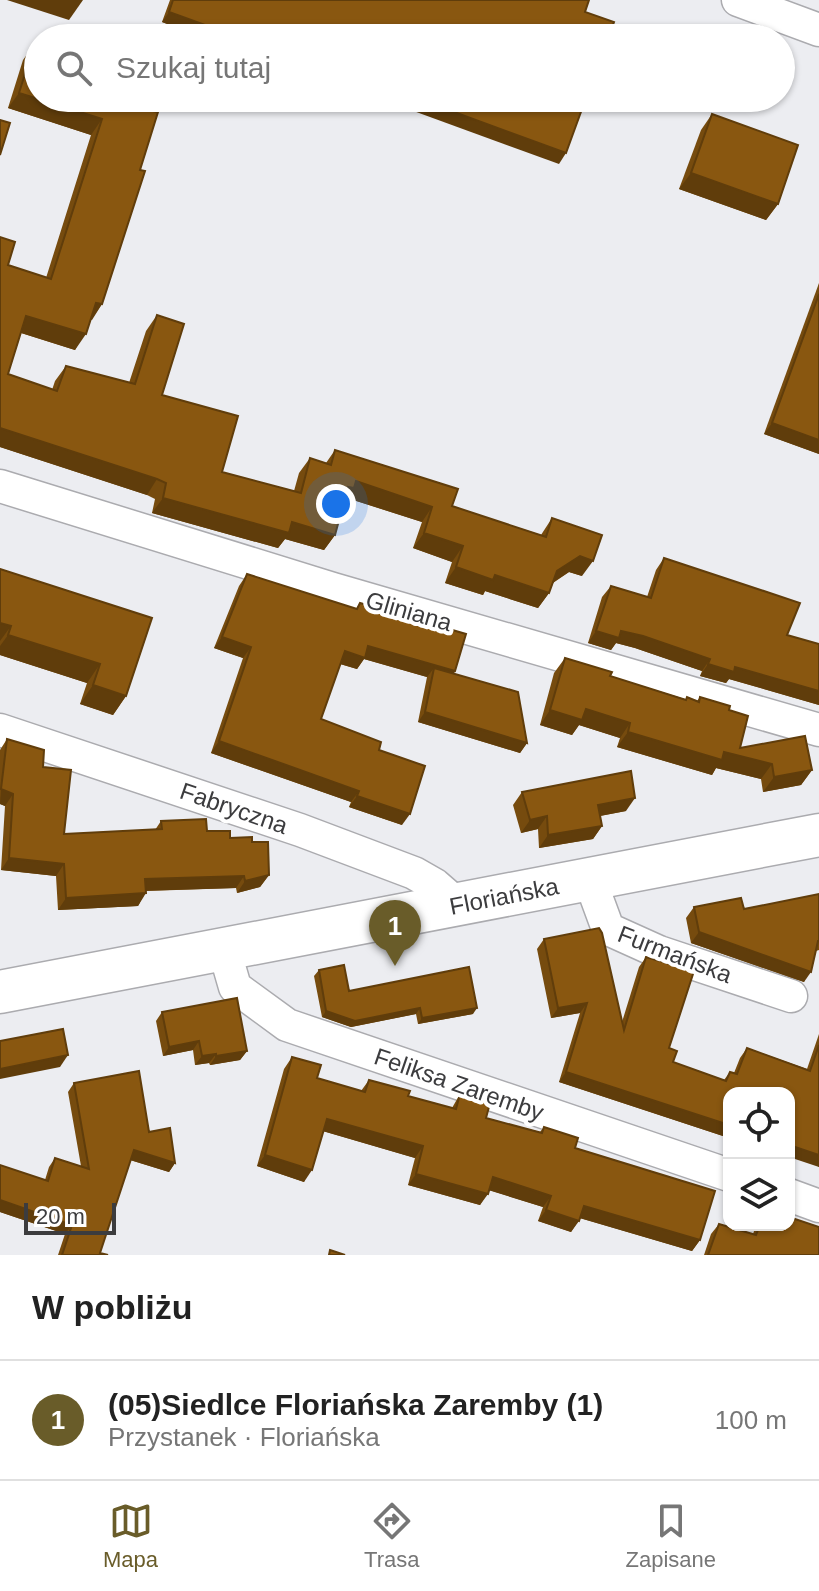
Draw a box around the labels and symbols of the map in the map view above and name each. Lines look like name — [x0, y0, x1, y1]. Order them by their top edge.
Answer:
your location — [316, 484, 356, 524]
street label: Gliniana — [363, 586, 456, 636]
street label: Fabryczna — [177, 777, 292, 839]
street label: Floriańska — [447, 872, 562, 920]
pin: 1 — [369, 900, 421, 966]
street label: Furmańska — [614, 920, 736, 988]
street label: Feliksa Zaremby — [371, 1042, 547, 1126]
scale bar — [24, 1199, 116, 1235]

